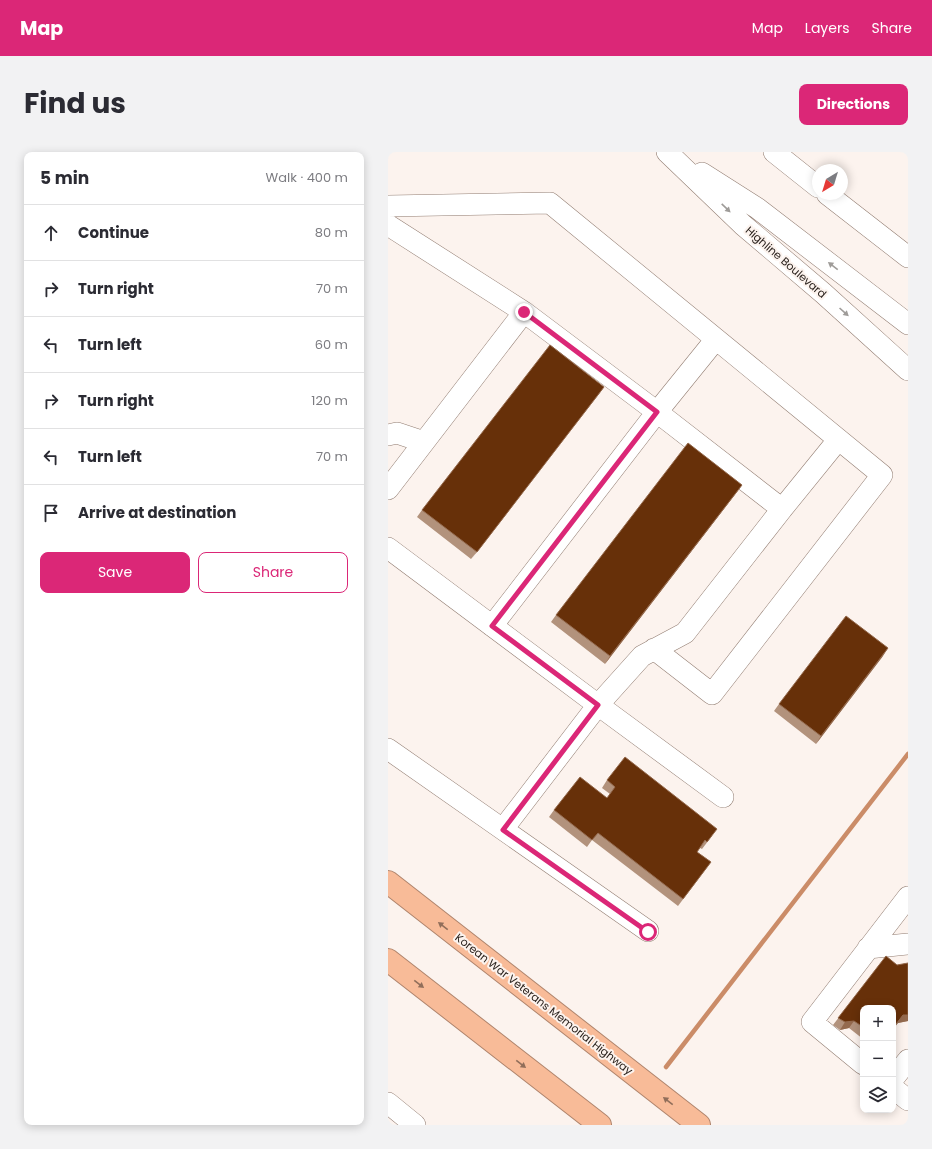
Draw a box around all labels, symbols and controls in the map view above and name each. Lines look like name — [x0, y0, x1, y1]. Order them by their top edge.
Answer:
text: Map — [20, 15, 63, 42]
text: Map — [752, 18, 783, 38]
text: Layers — [805, 18, 849, 38]
text: Share — [871, 18, 912, 38]
text: Find us — [24, 84, 126, 123]
button: Directions — [799, 84, 908, 125]
north arrow — [812, 164, 848, 200]
text: 5 min — [40, 166, 89, 190]
text: Walk · 400 m — [266, 168, 348, 187]
one-way arrow — [721, 203, 731, 213]
icon: ahead — [40, 222, 62, 244]
text: Continue — [78, 222, 149, 243]
street label: Highline Boulevard — [742, 222, 830, 302]
text: 80 m — [315, 223, 348, 242]
one-way arrow — [827, 262, 838, 271]
icon: right — [40, 278, 62, 300]
text: Turn right — [78, 278, 154, 299]
text: 70 m — [316, 279, 348, 298]
route end — [515, 303, 533, 321]
one-way arrow — [839, 308, 849, 317]
icon: left — [40, 334, 62, 356]
text: Turn left — [78, 334, 142, 355]
text: 60 m — [315, 335, 348, 354]
icon: right — [40, 390, 62, 412]
text: Turn right — [78, 390, 154, 411]
text: 120 m — [311, 391, 348, 410]
icon: left — [40, 446, 62, 468]
text: Turn left — [78, 446, 142, 467]
text: 70 m — [316, 447, 348, 466]
icon: arrive — [40, 502, 62, 524]
text: Arrive at destination — [78, 502, 236, 523]
button: Save — [40, 552, 190, 593]
button: Share — [198, 552, 348, 593]
one-way arrow — [438, 921, 449, 930]
route start — [639, 923, 657, 941]
street label: Korean War Veterans Memorial Highway — [452, 930, 637, 1079]
one-way arrow — [413, 980, 424, 988]
map controls — [860, 1005, 896, 1113]
button: + — [860, 1005, 896, 1041]
button: − — [860, 1041, 896, 1077]
one-way arrow — [516, 1060, 527, 1068]
button: layers — [860, 1077, 896, 1113]
one-way arrow — [663, 1097, 674, 1105]

